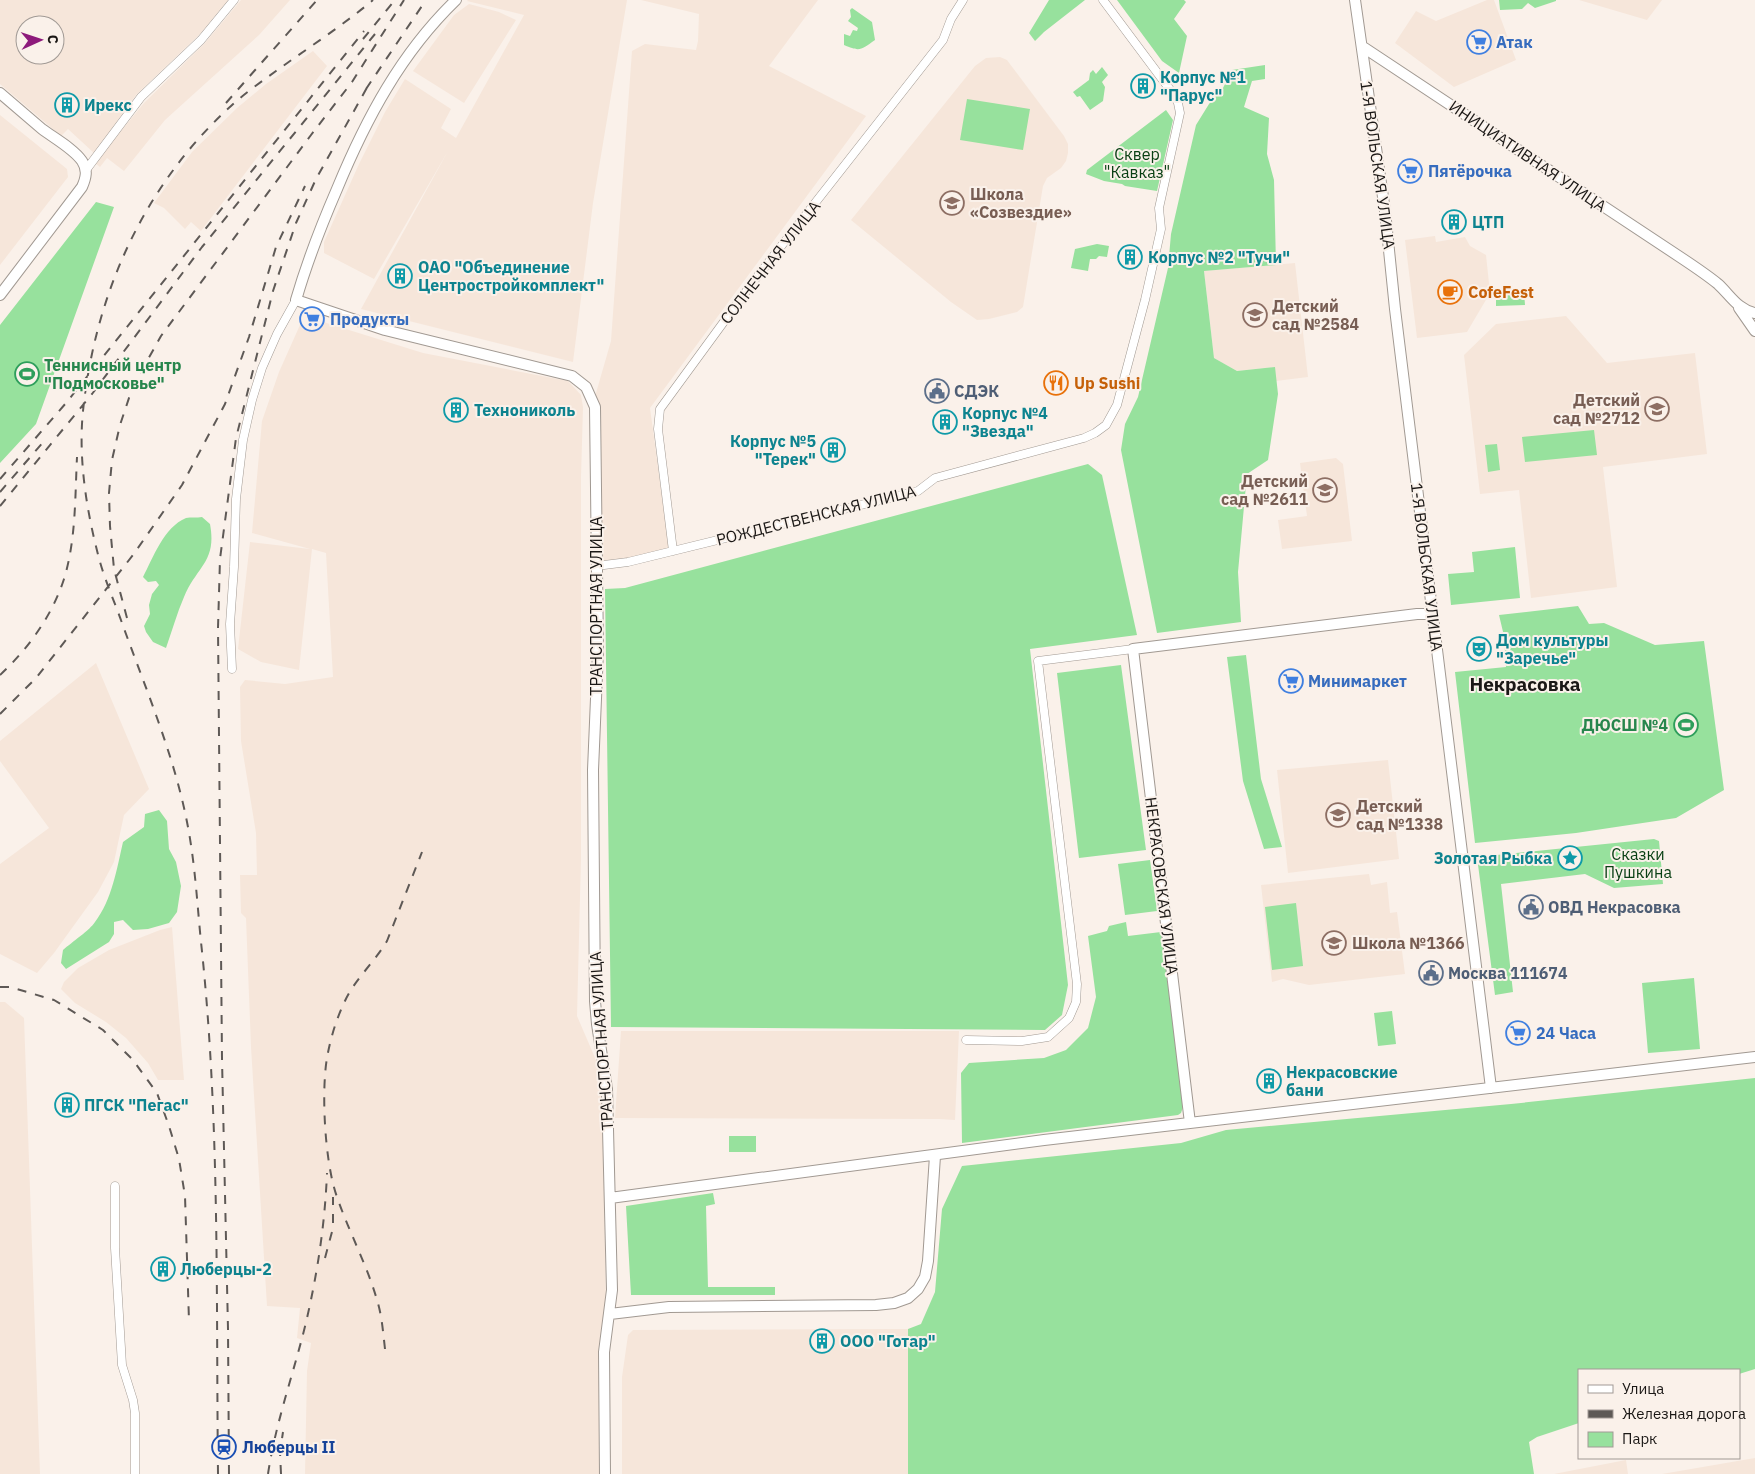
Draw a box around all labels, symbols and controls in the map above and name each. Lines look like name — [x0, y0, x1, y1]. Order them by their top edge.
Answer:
north arrow — [15, 15, 65, 65]
supermarket icon: Атак — [1466, 29, 1492, 55]
place label: Атак — [1496, 32, 1533, 52]
text: С — [44, 34, 62, 44]
place label: Корпус №1 "Парус" — [1160, 67, 1246, 105]
building icon: Корпус №1 "Парус" — [1130, 73, 1156, 99]
street label: 1-Я ВОЛЬСКАЯ УЛИЦА — [1356, 80, 1400, 250]
building icon: Ирекс — [54, 92, 80, 118]
place label: Ирекс — [84, 95, 132, 115]
street label: ИНИЦИАТИВНАЯ УЛИЦА — [1445, 96, 1611, 216]
park label: Сквер "Кавказ" — [1104, 144, 1170, 182]
supermarket icon: Пятёрочка — [1397, 158, 1423, 184]
place label: Пятёрочка — [1428, 161, 1512, 181]
place label: Школа «Созвездие» — [970, 184, 1072, 222]
school or university icon: Школа «Созвездие» — [939, 190, 965, 216]
street label: СОЛНЕЧНАЯ УЛИЦА — [716, 196, 824, 328]
building icon: ЦТП — [1441, 209, 1467, 235]
place label: ЦТП — [1472, 212, 1504, 232]
building icon: Корпус №2 "Тучи" — [1117, 244, 1143, 270]
place label: Корпус №2 "Тучи" — [1148, 247, 1290, 267]
place label: ОАО "Объединение Центростройкомплект" — [418, 257, 604, 295]
building icon: ОАО "Объединение Центростройкомплект" — [387, 263, 413, 289]
cafe icon: CofeFest — [1437, 279, 1463, 305]
place label: CofeFest — [1468, 282, 1534, 302]
place label: Детский сад №2584 — [1272, 296, 1360, 334]
school or university icon: Детский сад №2584 — [1242, 302, 1268, 328]
supermarket icon: Продукты — [299, 306, 325, 332]
place label: Продукты — [330, 309, 409, 329]
place label: Теннисный центр "Подмосковье" — [44, 355, 182, 393]
sports icon: Теннисный центр "Подмосковье" — [14, 361, 40, 387]
restaurant icon: Up Sushi — [1043, 370, 1069, 396]
place label: Up Sushi — [1074, 373, 1140, 393]
public building icon: СДЭК — [924, 378, 950, 404]
place label: СДЭК — [954, 381, 999, 401]
place label: Детский сад №2712 — [1553, 390, 1640, 428]
school or university icon: Детский сад №2712 — [1644, 396, 1670, 422]
building icon: Технониколь — [443, 397, 469, 423]
place label: Технониколь — [474, 400, 575, 420]
place label: Корпус №4 "Звезда" — [962, 403, 1048, 441]
building icon: Корпус №4 "Звезда" — [932, 409, 958, 435]
place label: Корпус №5 "Терек" — [730, 431, 816, 469]
building icon: Корпус №5 "Терек" — [820, 437, 846, 463]
place label: Детский сад №2611 — [1221, 471, 1308, 509]
school or university icon: Детский сад №2611 — [1312, 477, 1338, 503]
street label: РОЖДЕСТВЕНСКАЯ УЛИЦА — [714, 480, 918, 550]
street label: 1-Я ВОЛЬСКАЯ УЛИЦА — [1407, 481, 1447, 653]
street label: ТРАНСПОРТНАЯ УЛИЦА — [586, 516, 606, 696]
place label: Дом культуры "Заречье" — [1496, 630, 1608, 668]
theatre icon: Дом культуры "Заречье" — [1466, 636, 1492, 662]
supermarket icon: Минимаркет — [1278, 668, 1304, 694]
place label: Минимаркет — [1308, 671, 1407, 691]
district label: Некрасовка — [1469, 672, 1581, 696]
sports icon: ДЮСШ №4 — [1673, 712, 1699, 738]
place label: ДЮСШ №4 — [1581, 715, 1668, 735]
street label: НЕКРАСОВСКАЯ УЛИЦА — [1141, 796, 1183, 976]
place label: Детский сад №1338 — [1356, 796, 1443, 834]
school or university icon: Детский сад №1338 — [1325, 802, 1351, 828]
park label: Сказки Пушкина — [1604, 844, 1672, 882]
place icon: Золотая Рыбка — [1557, 845, 1583, 871]
place label: Золотая Рыбка — [1434, 848, 1552, 868]
public building icon: ОВД Некрасовка — [1518, 894, 1544, 920]
place label: ОВД Некрасовка — [1548, 897, 1681, 917]
school or university icon: Школа №1366 — [1321, 930, 1347, 956]
place label: Школа №1366 — [1352, 933, 1465, 953]
street label: ТРАНСПОРТНАЯ УЛИЦА — [585, 951, 617, 1131]
public building icon: Москва 111674 — [1418, 960, 1444, 986]
place label: Москва 111674 — [1448, 963, 1568, 983]
supermarket icon: 24 Часа — [1505, 1020, 1531, 1046]
place label: 24 Часа — [1536, 1023, 1596, 1043]
place label: Некрасовские бани — [1286, 1062, 1398, 1100]
building icon: Некрасовские бани — [1256, 1068, 1282, 1094]
building icon: ПГСК "Пегас" — [54, 1092, 80, 1118]
place label: ПГСК "Пегас" — [84, 1095, 189, 1115]
building icon: Люберцы-2 — [150, 1256, 176, 1282]
place label: Люберцы-2 — [180, 1259, 272, 1279]
building icon: ООО "Готар" — [809, 1328, 835, 1354]
place label: ООО "Готар" — [840, 1331, 936, 1351]
legend — [1578, 1369, 1740, 1459]
text: Улица — [1622, 1379, 1664, 1398]
text: Железная дорога — [1622, 1404, 1746, 1423]
text: Парк — [1622, 1429, 1657, 1448]
station icon: Люберцы II — [211, 1434, 237, 1460]
place label: Люберцы II — [242, 1437, 336, 1457]

